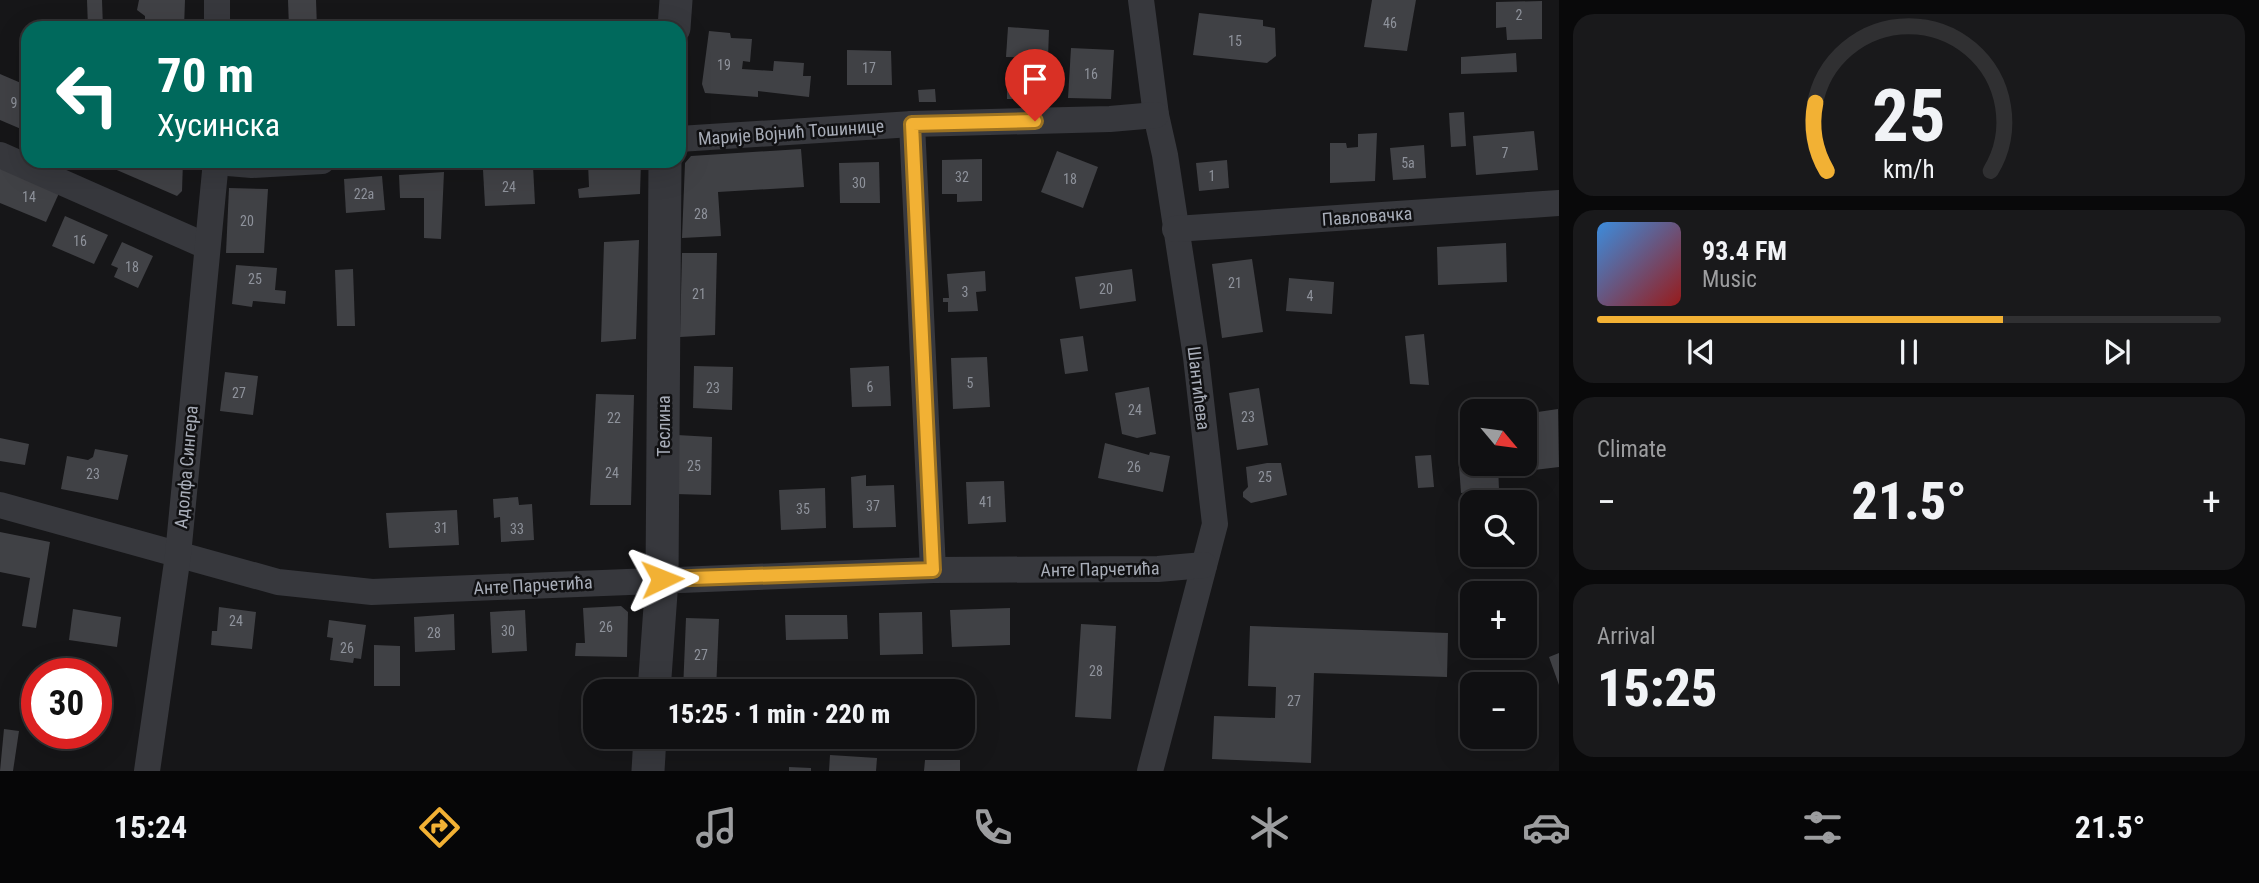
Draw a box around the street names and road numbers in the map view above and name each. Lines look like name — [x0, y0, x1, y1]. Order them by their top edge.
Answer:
street label: Марије Војнић Тошинице — [697, 115, 885, 149]
street label: Павловачка — [1321, 202, 1413, 230]
street label: Шантићева — [1183, 345, 1215, 431]
street label: Теслина — [653, 395, 674, 457]
street label: Адолфа Сингера — [170, 405, 202, 529]
street label: Анте Парчетића — [1040, 557, 1160, 581]
street label: Анте Парчетића — [473, 571, 593, 599]

